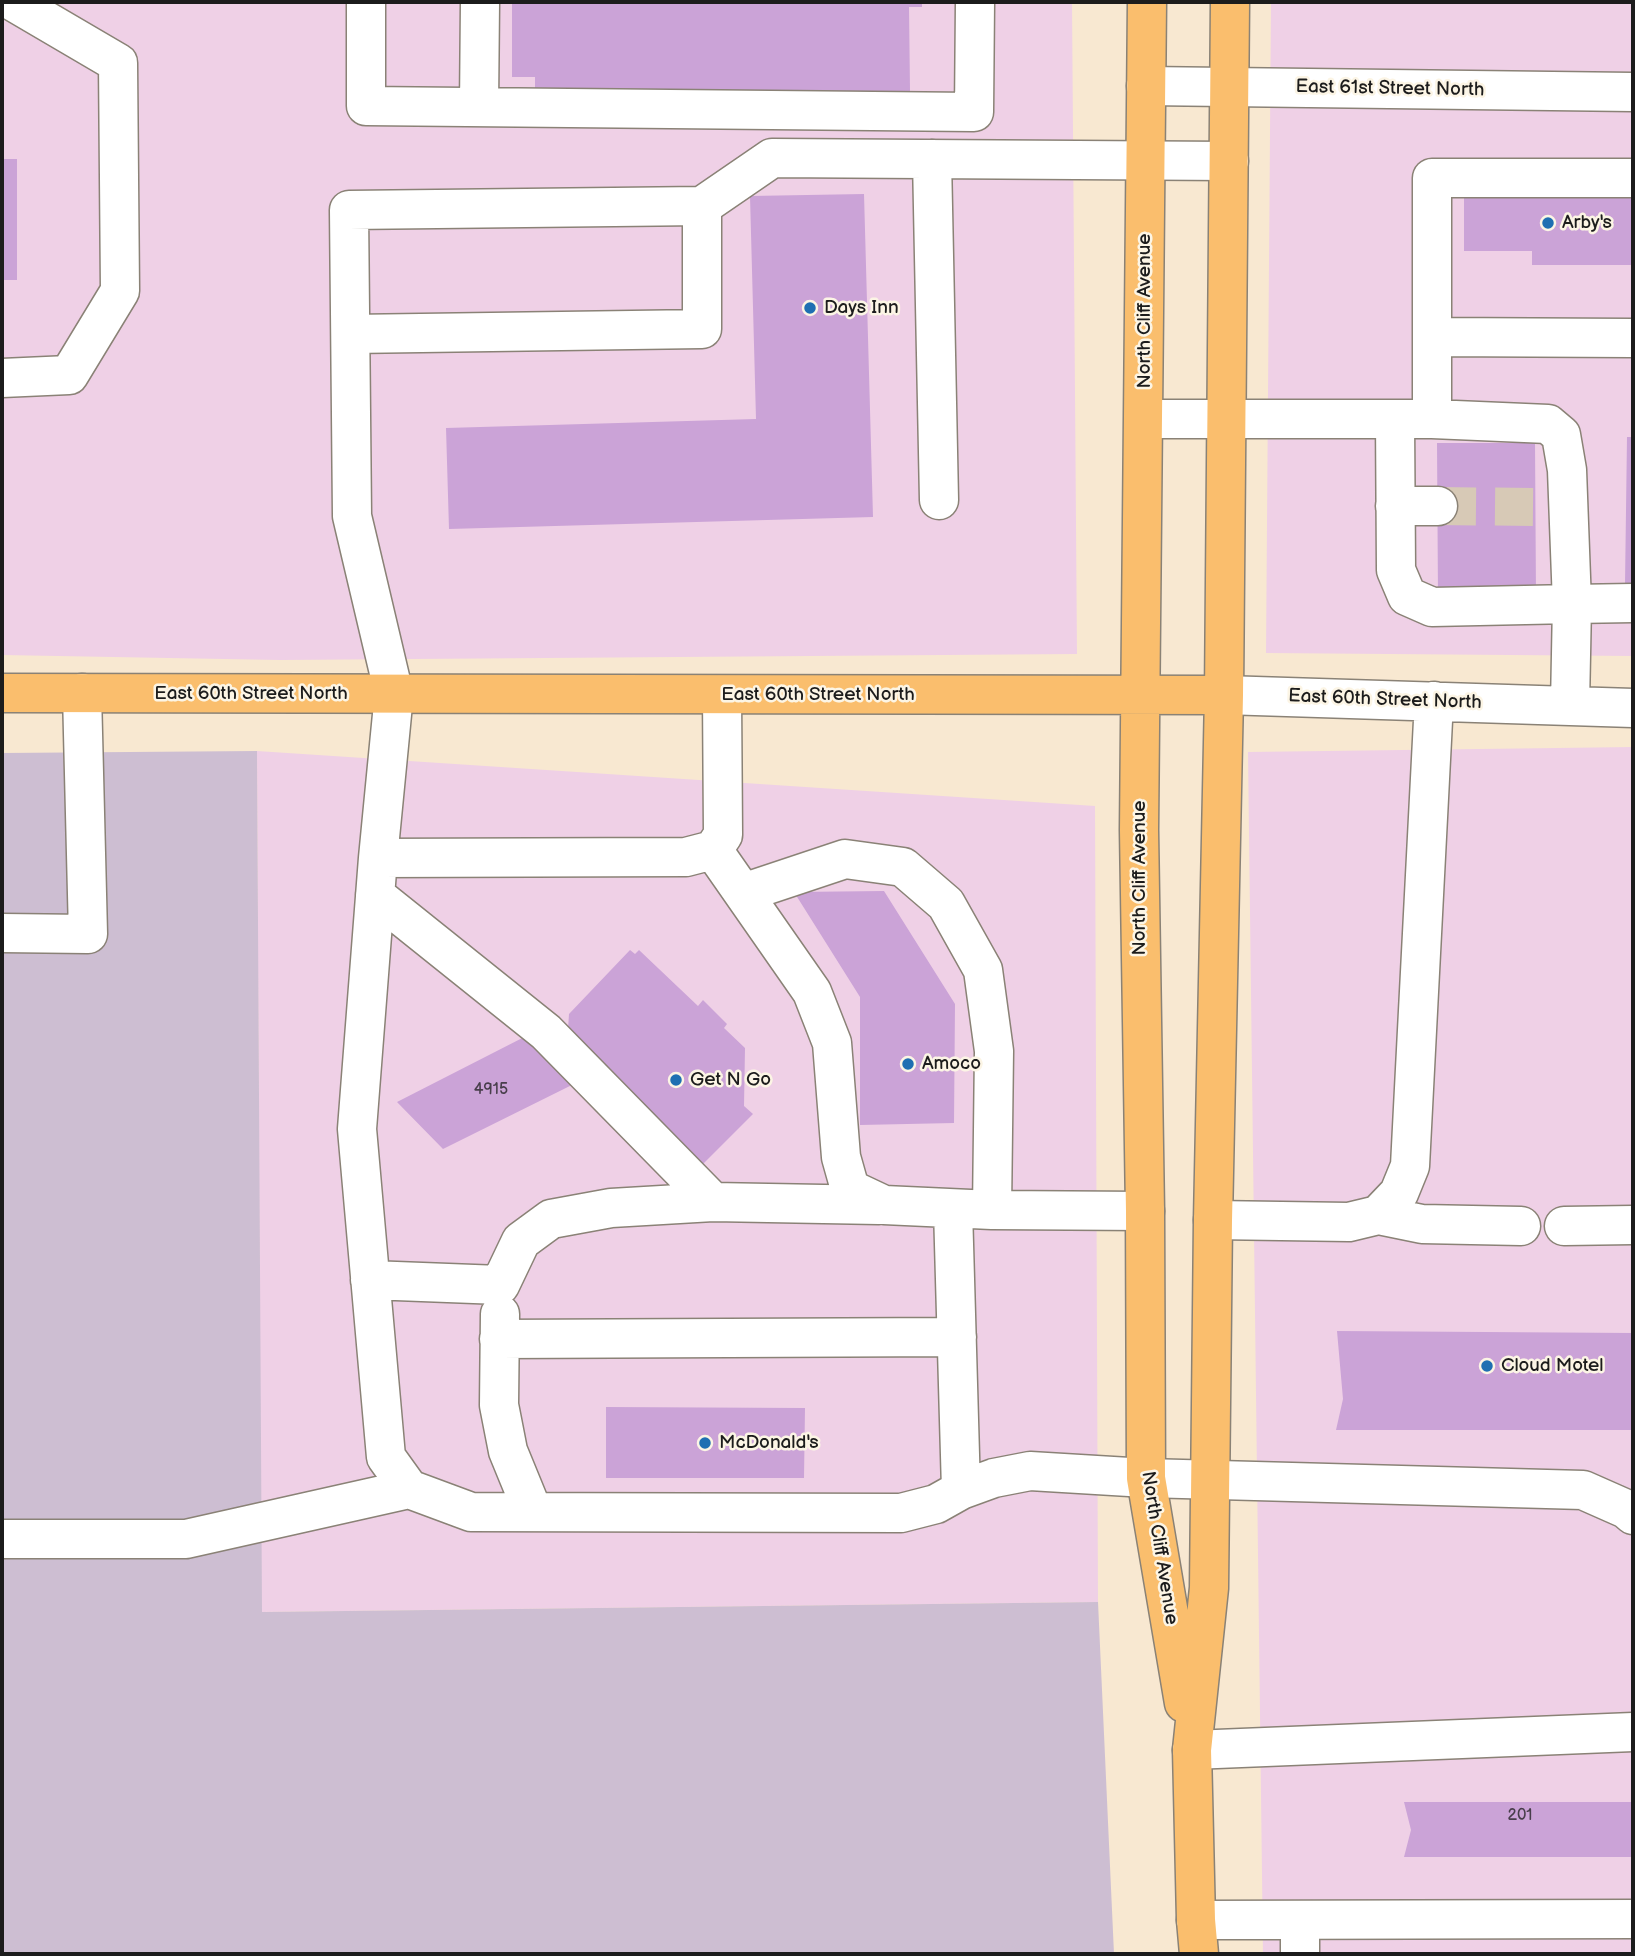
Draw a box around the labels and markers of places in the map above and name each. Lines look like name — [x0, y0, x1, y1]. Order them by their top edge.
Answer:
place label: Arby's — [1562, 212, 1612, 234]
marker: Arby's — [1540, 215, 1556, 231]
place label: Days Inn — [824, 297, 899, 319]
marker: Days Inn — [802, 300, 818, 316]
place label: Amoco — [922, 1053, 981, 1075]
marker: Amoco — [900, 1056, 916, 1072]
place label: Get N Go — [690, 1069, 771, 1091]
marker: Get N Go — [668, 1072, 684, 1088]
place label: Cloud Motel — [1501, 1355, 1604, 1377]
marker: Cloud Motel — [1479, 1358, 1495, 1374]
place label: McDonald's — [719, 1432, 819, 1454]
marker: McDonald's — [697, 1435, 713, 1451]

